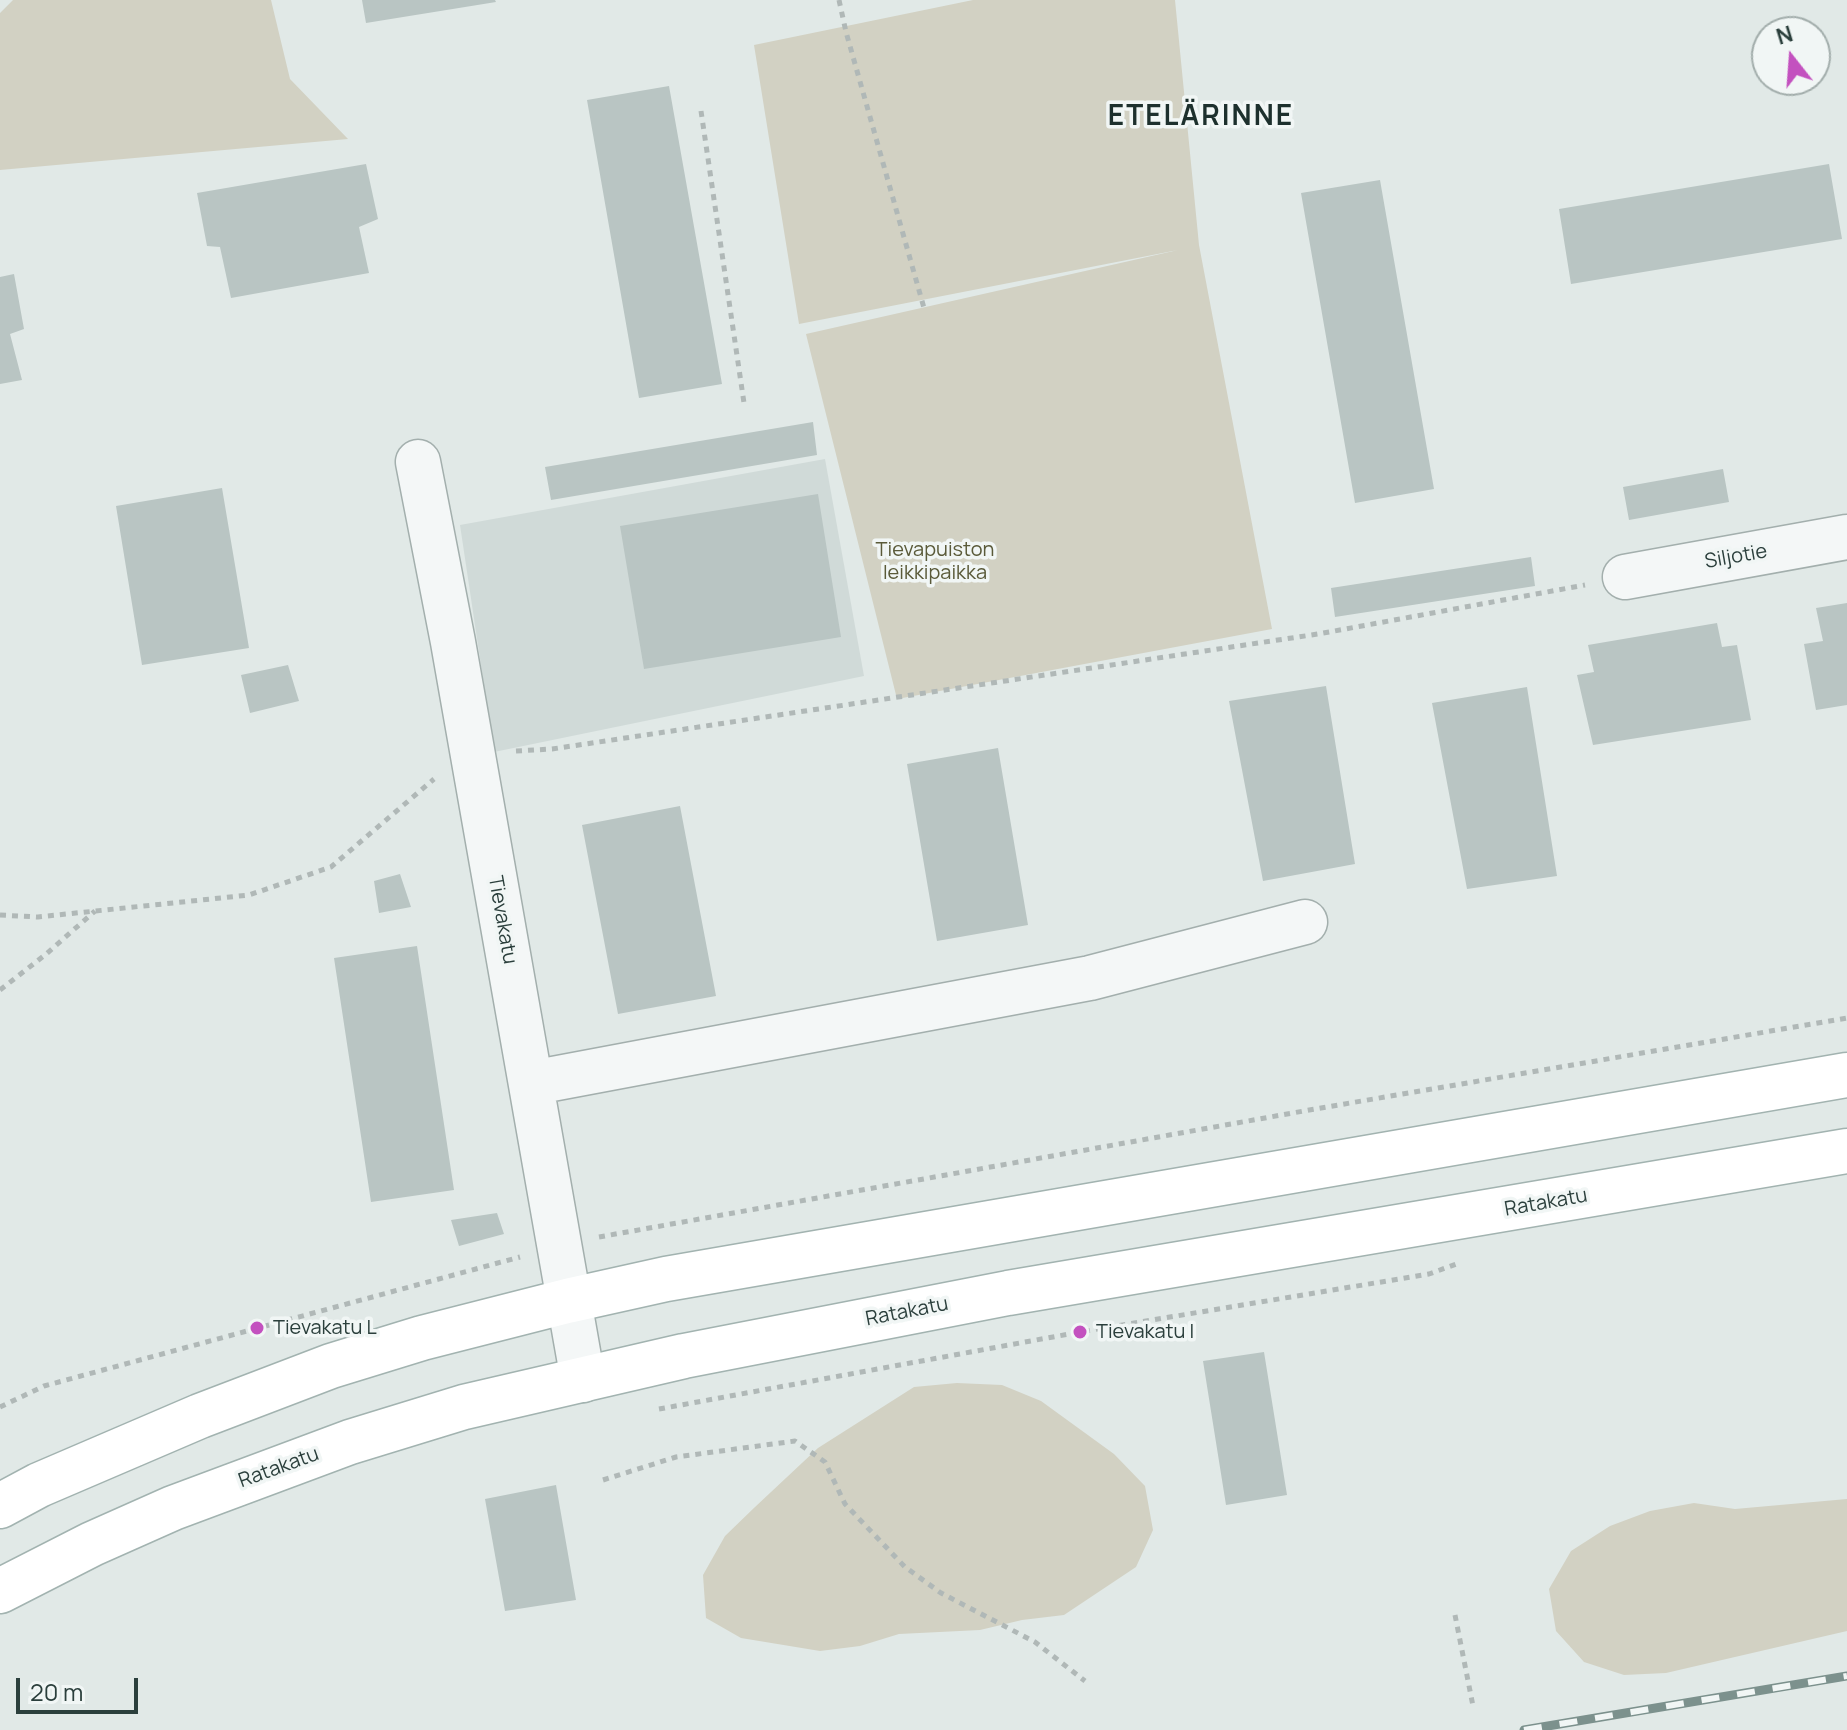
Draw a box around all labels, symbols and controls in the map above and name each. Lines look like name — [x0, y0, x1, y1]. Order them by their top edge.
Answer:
north arrow — [1751, 16, 1831, 96]
text: N — [1773, 18, 1796, 52]
district label: ETELÄRINNE — [1108, 100, 1294, 134]
park label: Tievapuiston leikkipaikka — [876, 538, 994, 585]
street label: Siljotie — [1703, 540, 1769, 574]
street label: Tievakatu — [482, 874, 522, 966]
street label: Ratakatu — [1503, 1184, 1589, 1222]
street label: Ratakatu — [864, 1292, 950, 1332]
place label: Tievakatu L — [273, 1316, 377, 1340]
marker: Tievakatu L — [248, 1319, 266, 1337]
place label: Tievakatu I — [1096, 1320, 1194, 1344]
marker: Tievakatu I — [1071, 1323, 1089, 1341]
street label: Ratakatu — [236, 1442, 322, 1494]
scale bar — [20, 1662, 142, 1712]
text: 20 m — [30, 1675, 83, 1708]

